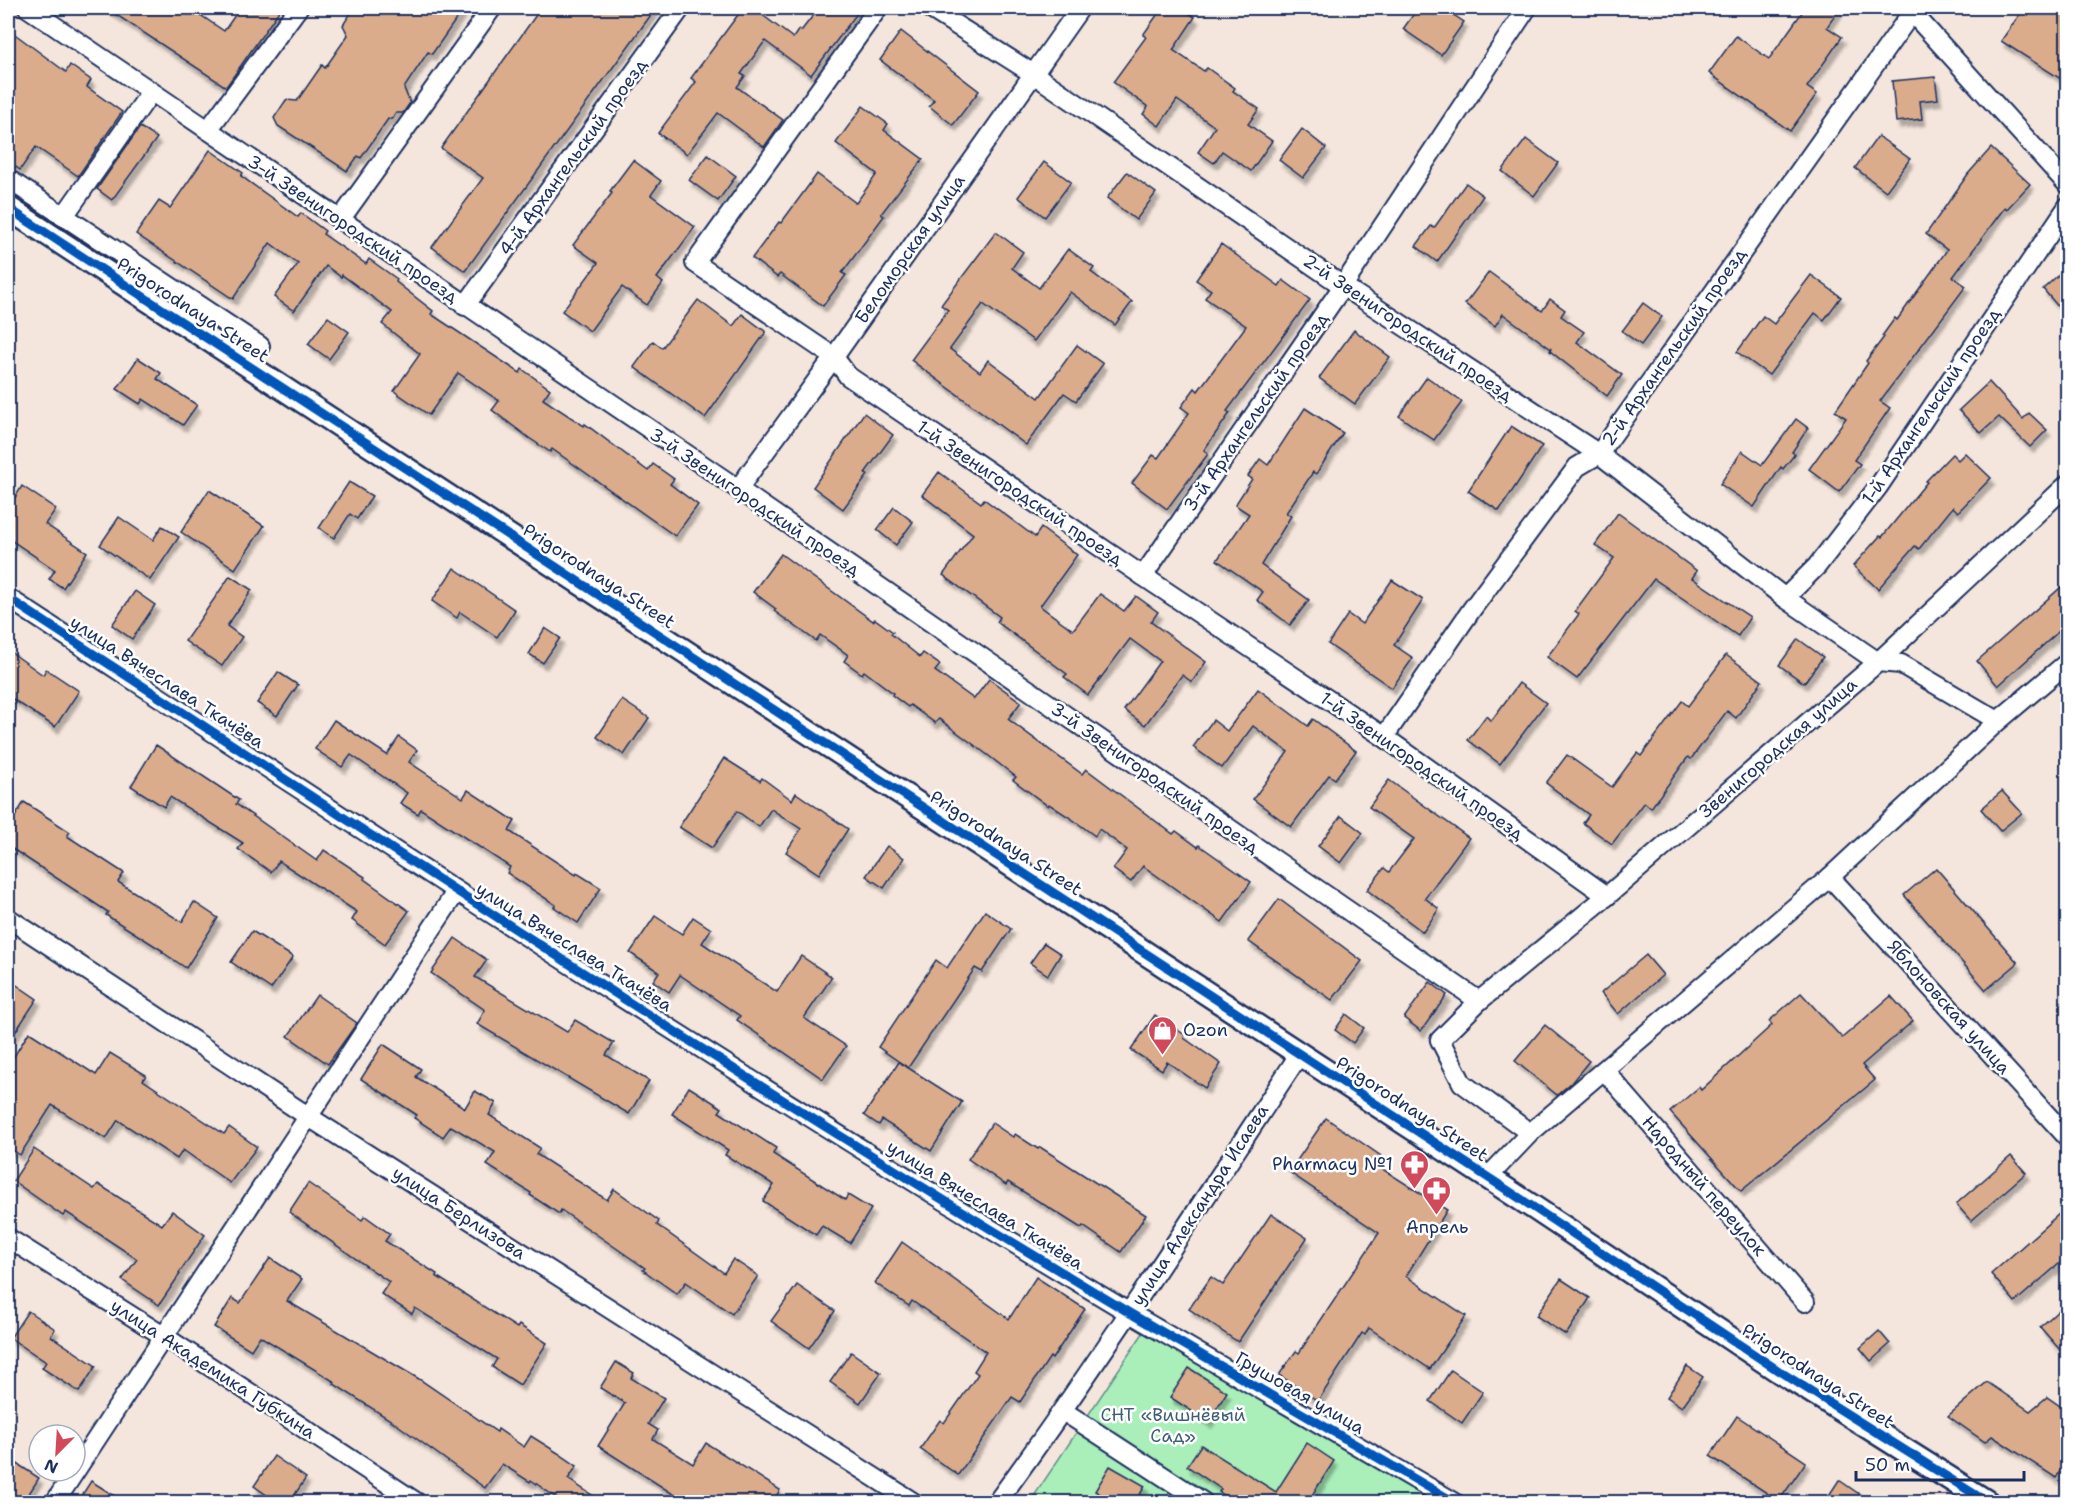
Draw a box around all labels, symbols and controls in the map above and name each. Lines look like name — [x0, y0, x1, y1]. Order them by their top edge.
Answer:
street label: 4-й Архангельский проезд — [493, 53, 653, 260]
street label: 3-й Звенигородский проезд — [243, 149, 464, 309]
street label: Беломорская улица — [849, 170, 971, 328]
street label: 2-й Архангельский проезд — [1596, 243, 1752, 451]
street label: 2-й Звенигородский проезд — [1298, 249, 1518, 408]
street label: Prigorodnaya Street — [112, 252, 274, 368]
street label: 1-й Архангельский проезд — [1856, 303, 2006, 509]
street label: 3-й Архангельский проезд — [1178, 307, 1334, 516]
street label: 1-й Звенигородский проезд — [912, 415, 1128, 571]
street label: 3-й Звенигородский проезд — [645, 422, 866, 582]
street label: Prigorodnaya Street — [518, 518, 680, 634]
street label: улица Вячеслава Ткачёва — [65, 610, 269, 754]
street label: Звенигородская улица — [1694, 673, 1862, 823]
street label: 1-й Звенигородский проезд — [1315, 686, 1529, 846]
street label: 3-й Звенигородский проезд — [1046, 697, 1264, 860]
street label: Prigorodnaya Street — [925, 785, 1087, 901]
street label: улица Вячеслава Ткачёва — [471, 877, 677, 1017]
street label: Яблоновская улица — [1882, 935, 2016, 1079]
shop icon: Ozon — [1146, 1014, 1178, 1056]
place label: Ozon — [1183, 1018, 1228, 1042]
street label: Prigorodnaya Street — [1331, 1051, 1493, 1167]
street label: улица Александра Исаева — [1126, 1100, 1274, 1310]
street label: Народный переулок — [1636, 1111, 1772, 1262]
street label: улица Вячеслава Ткачёва — [882, 1135, 1088, 1275]
pharmacy icon: Pharmacy №1 — [1398, 1148, 1430, 1190]
place label: Pharmacy №1 — [1272, 1152, 1393, 1176]
street label: улица Берлизова — [388, 1161, 530, 1265]
pharmacy icon: Апрель — [1421, 1174, 1453, 1216]
place label: Апрель — [1406, 1215, 1468, 1239]
street label: улица Академика Губкина — [106, 1294, 320, 1444]
street label: Prigorodnaya Street — [1737, 1318, 1899, 1434]
street label: Грушовая улица — [1231, 1346, 1369, 1440]
park label: СНТ «Вишнёвый Cад» — [1101, 1403, 1246, 1448]
north arrow — [27, 1423, 87, 1483]
scale bar — [1856, 1444, 2024, 1482]
text: 50 m — [1865, 1453, 1910, 1477]
text: N — [41, 1454, 61, 1478]

